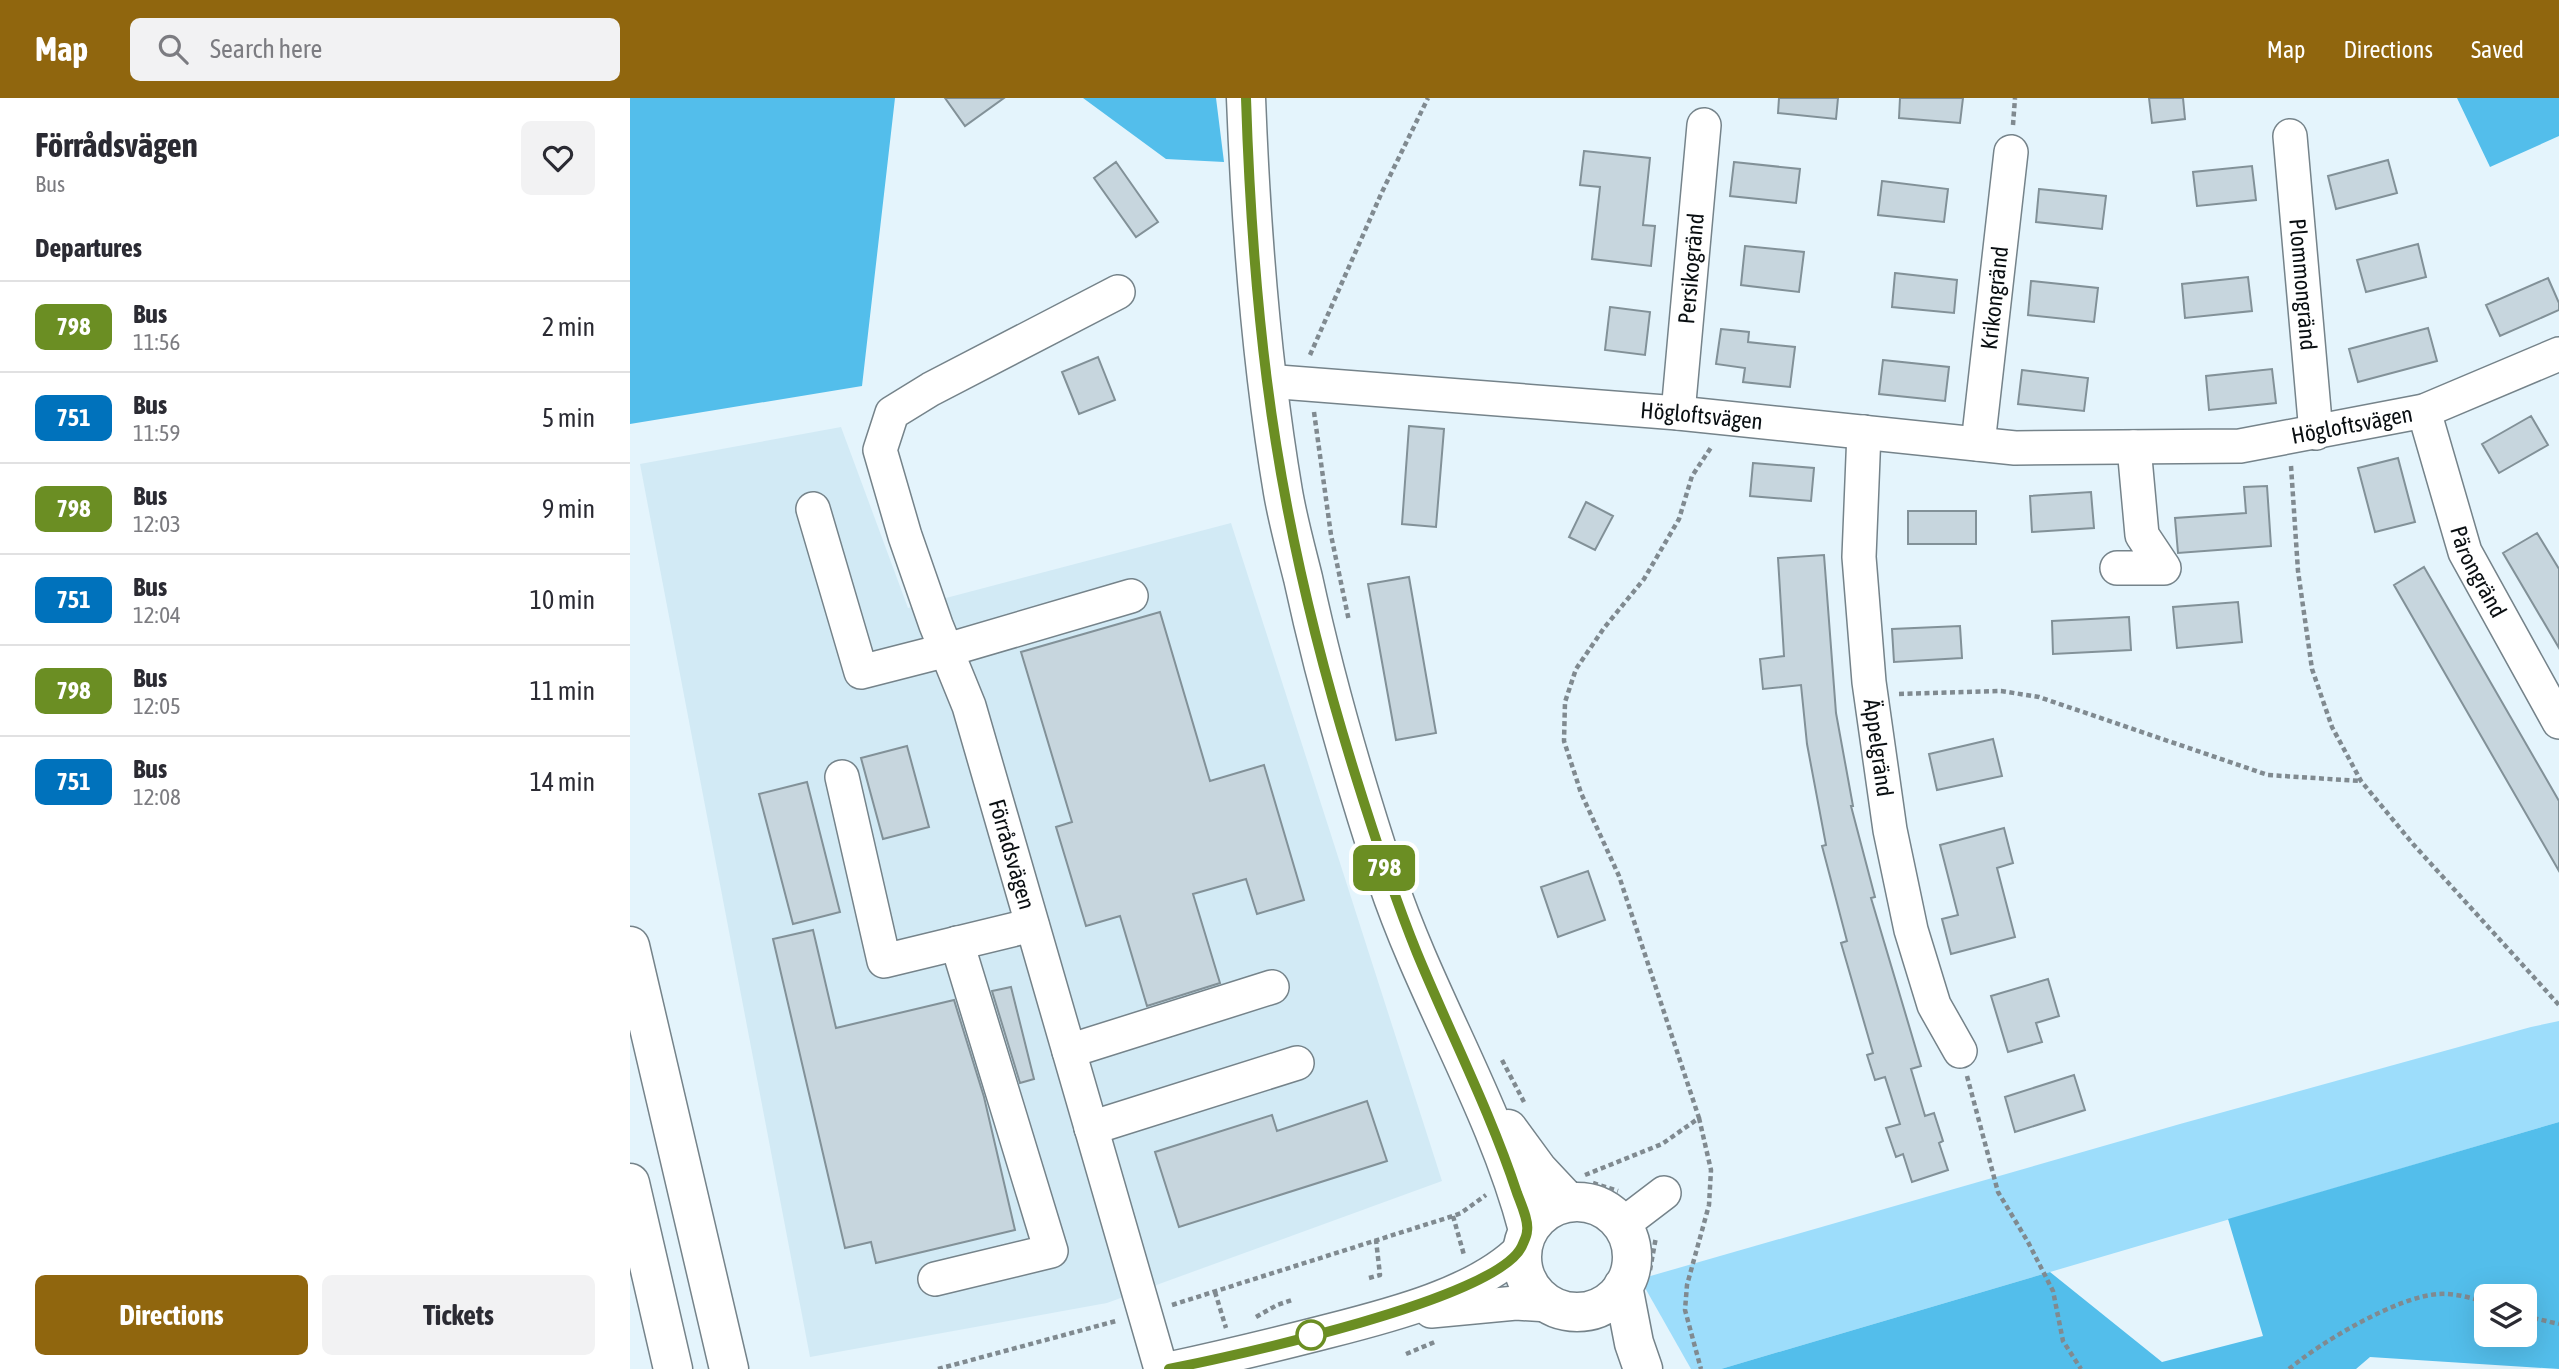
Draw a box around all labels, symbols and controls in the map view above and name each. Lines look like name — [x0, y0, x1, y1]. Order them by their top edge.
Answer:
search box — [130, 18, 620, 81]
text: Map — [35, 30, 88, 68]
icon: search — [154, 30, 192, 68]
text: Search here — [210, 34, 322, 64]
text: Map — [2267, 36, 2305, 63]
text: Directions — [2343, 36, 2433, 63]
text: Saved — [2471, 36, 2524, 63]
button: heart — [521, 121, 595, 195]
text: Förrådsvägen — [35, 126, 198, 164]
text: Bus — [35, 171, 65, 197]
street label: Persikogränd — [1673, 212, 1709, 325]
street label: Plommongränd — [2284, 218, 2322, 351]
text: Departures — [35, 233, 142, 263]
street label: Krikongränd — [1976, 245, 2013, 351]
text: Bus — [133, 299, 167, 329]
text: 2 min — [542, 312, 595, 342]
text: 798 — [57, 313, 90, 340]
text: 11:56 — [133, 329, 180, 355]
text: Bus — [133, 390, 167, 420]
street label: Högloftsvägen — [1639, 397, 1764, 435]
street label: Högloftsvägen — [2289, 400, 2415, 449]
text: 5 min — [542, 403, 595, 433]
text: 751 — [57, 404, 90, 431]
text: 11:59 — [133, 420, 180, 446]
text: Bus — [133, 481, 167, 511]
text: 9 min — [542, 494, 595, 524]
text: 798 — [57, 495, 90, 522]
text: 12:03 — [133, 511, 181, 537]
street label: Pärongränd — [2445, 523, 2512, 622]
text: Bus — [133, 572, 167, 602]
text: 10 min — [530, 585, 595, 615]
text: 751 — [57, 586, 90, 613]
text: 12:04 — [133, 602, 181, 628]
text: Bus — [133, 663, 167, 693]
text: 11 min — [530, 676, 595, 706]
text: 798 — [57, 677, 90, 704]
text: 12:05 — [133, 693, 181, 719]
street label: Äppelgränd — [1859, 697, 1898, 798]
text: Bus — [133, 754, 167, 784]
text: 14 min — [530, 767, 595, 797]
text: 751 — [57, 768, 90, 795]
text: 12:08 — [133, 784, 181, 810]
street label: Förrådsvägen — [984, 796, 1040, 912]
line badge: 798 — [1344, 845, 1424, 891]
text: 798 — [1367, 854, 1401, 881]
button: Directions — [35, 1275, 308, 1355]
button: Tickets — [322, 1275, 595, 1355]
map controls — [2474, 1284, 2537, 1347]
button: layers — [2474, 1284, 2537, 1347]
unlabelled marker — [1296, 1320, 1326, 1350]

